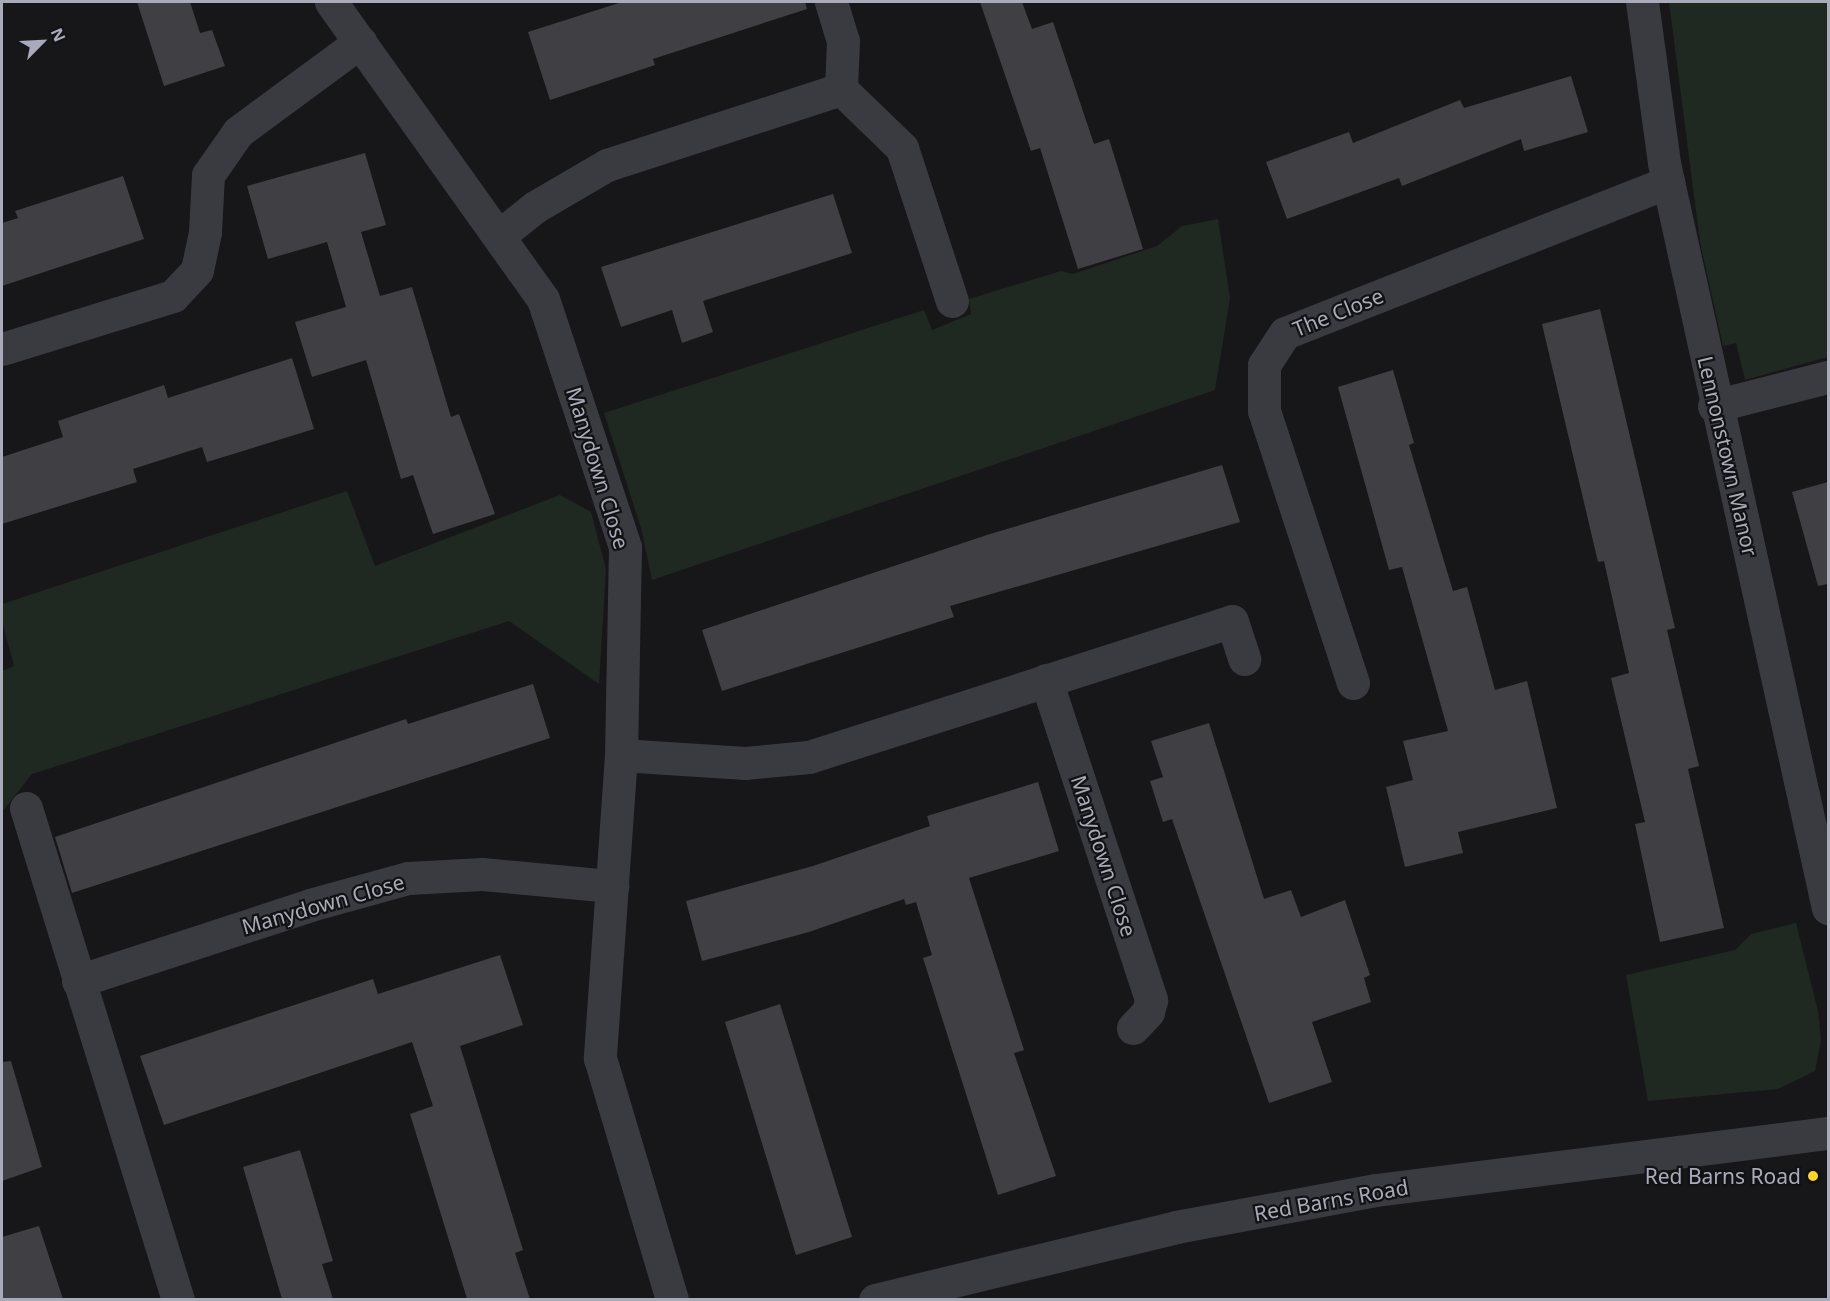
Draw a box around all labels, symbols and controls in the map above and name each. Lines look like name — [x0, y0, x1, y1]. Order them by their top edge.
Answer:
north arrow — [12, 12, 72, 72]
text: N — [46, 24, 71, 45]
street label: The Close — [1289, 282, 1387, 342]
street label: Lennonstown Manor — [1693, 354, 1763, 558]
street label: Manydown Close — [561, 384, 635, 552]
street label: Manydown Close — [1066, 772, 1142, 940]
street label: Manydown Close — [239, 869, 407, 939]
place label: Red Barns Road — [1645, 1163, 1801, 1189]
marker: Red Barns Road — [1806, 1169, 1820, 1183]
street label: Red Barns Road — [1252, 1174, 1410, 1226]

